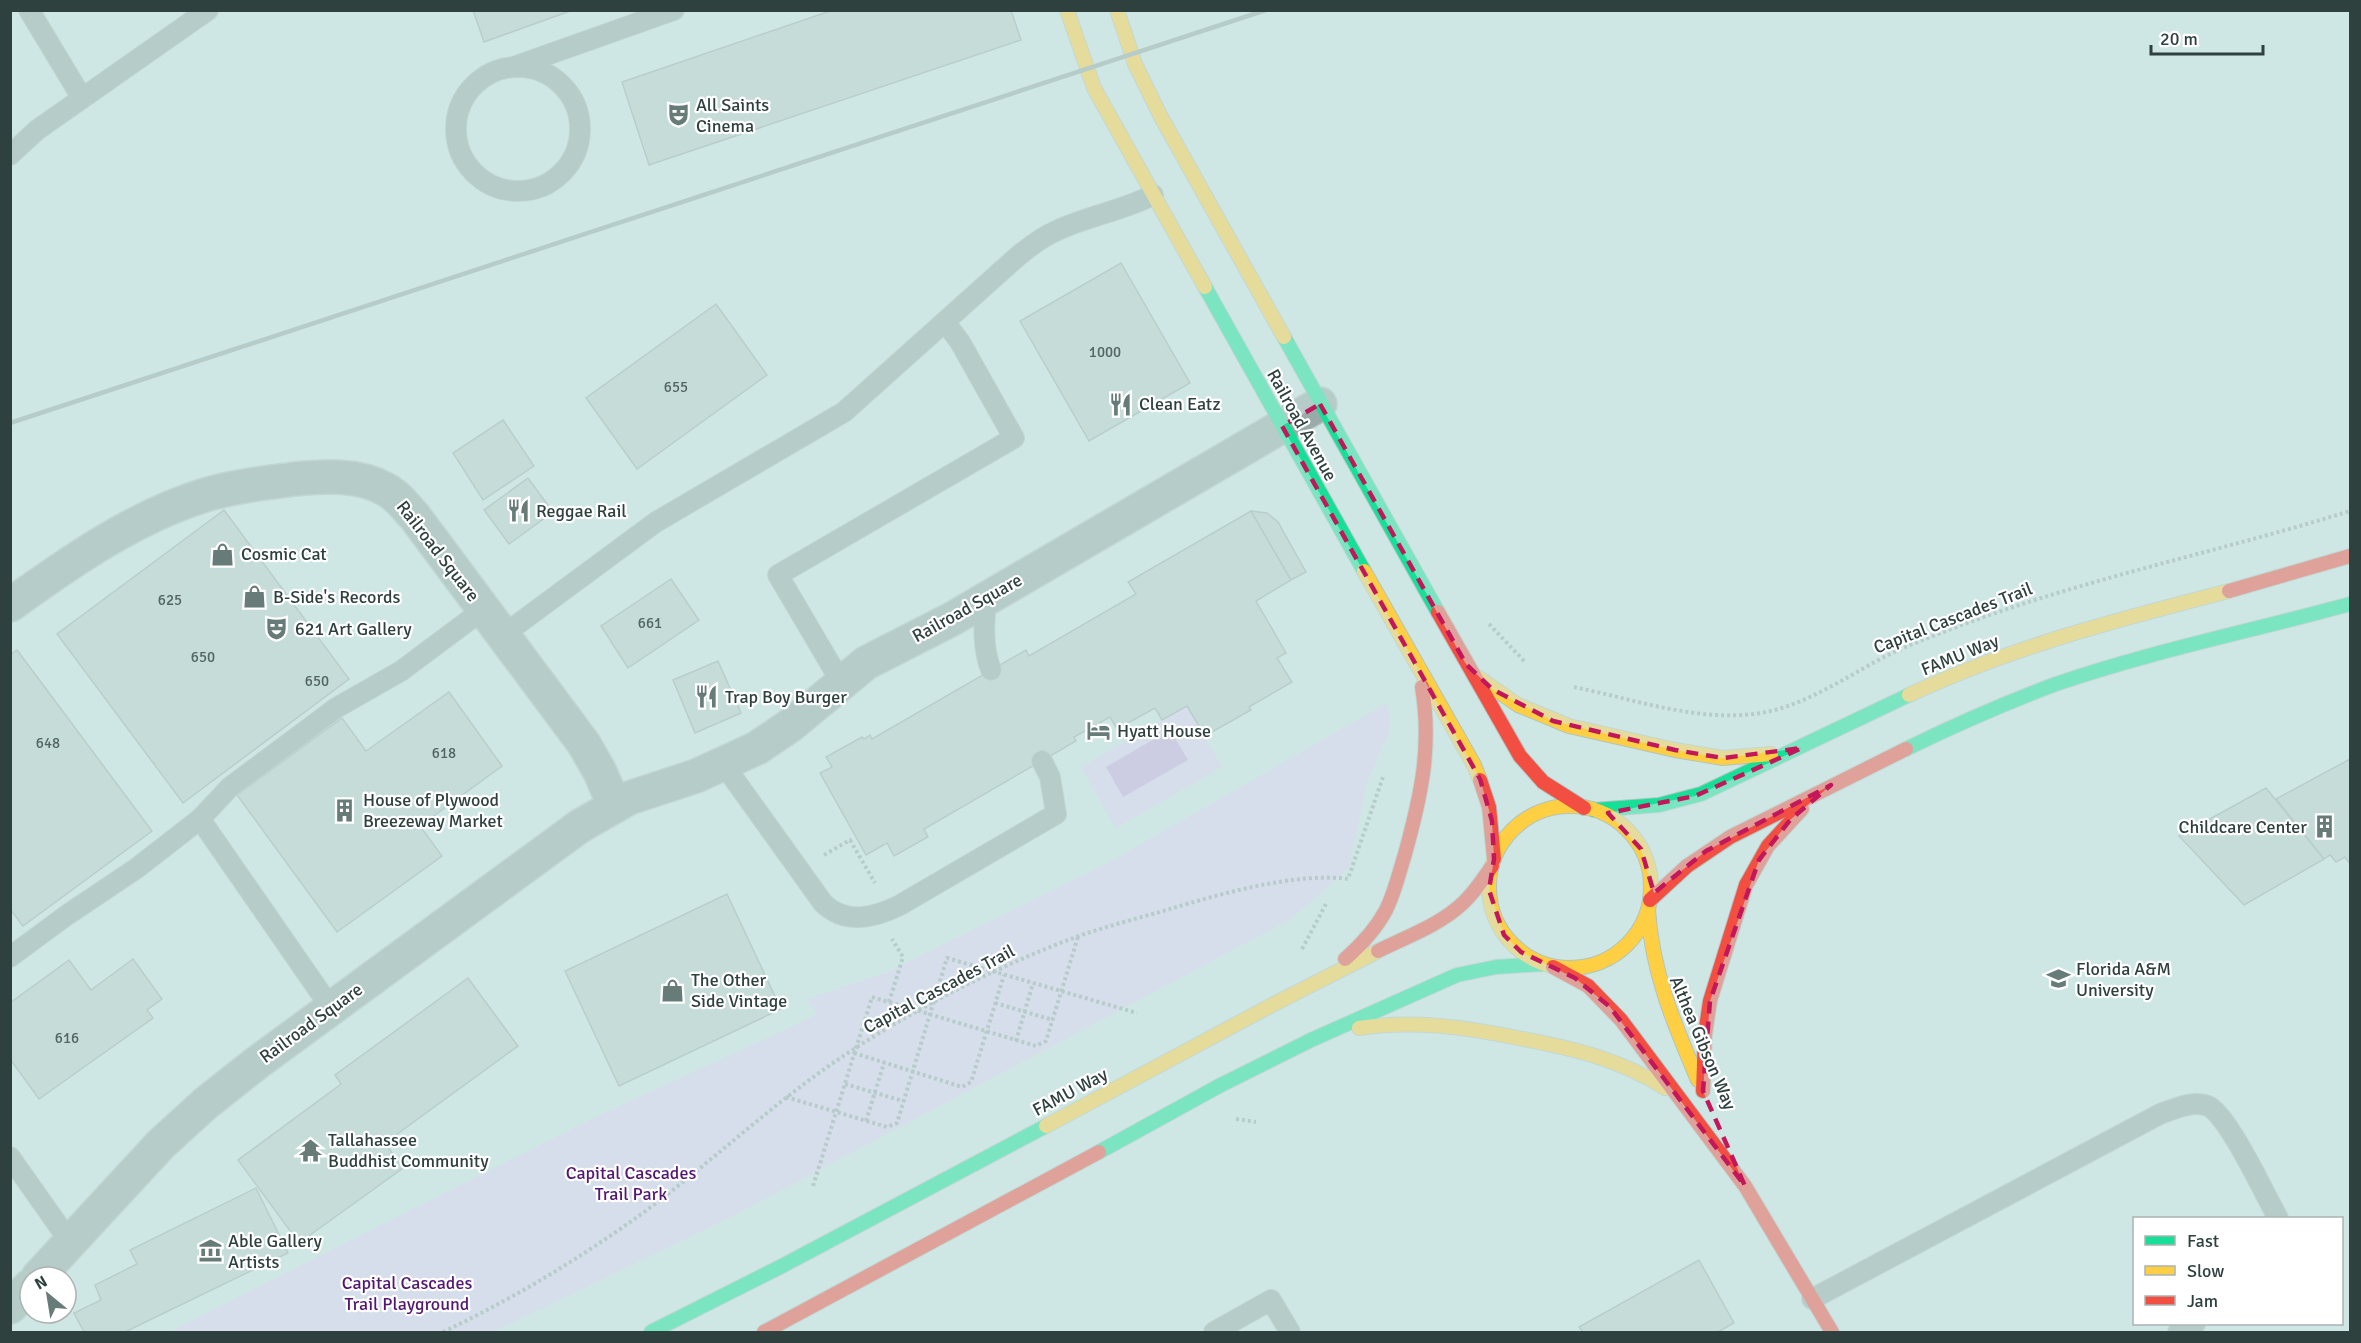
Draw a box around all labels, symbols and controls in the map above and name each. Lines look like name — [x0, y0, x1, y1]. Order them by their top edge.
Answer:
scale bar — [2151, 18, 2264, 56]
text: 20 m — [2160, 28, 2198, 50]
place label: All Saints Cinema — [696, 94, 769, 137]
theatre icon: All Saints Cinema — [665, 102, 691, 128]
house number: 1000 — [1089, 343, 1121, 361]
street label: Railroad Avenue — [1262, 365, 1342, 485]
house number: 655 — [664, 378, 688, 396]
restaurant icon: Clean Eatz — [1108, 391, 1134, 417]
place label: Clean Eatz — [1139, 393, 1220, 415]
street label: Railroad Square — [392, 496, 484, 606]
restaurant icon: Reggae Rail — [505, 498, 531, 524]
place label: Reggae Rail — [536, 500, 627, 522]
shop icon: Cosmic Cat — [210, 541, 236, 567]
place label: Cosmic Cat — [241, 543, 327, 565]
street label: Railroad Square — [908, 569, 1026, 647]
street label: Capital Cascades Trail — [1870, 578, 2036, 658]
shop icon: B-Side's Records — [242, 584, 268, 610]
place label: B-Side's Records — [273, 586, 400, 608]
house number: 625 — [158, 591, 182, 609]
house number: 661 — [638, 614, 662, 632]
theatre icon: 621 Art Gallery — [264, 616, 290, 642]
place label: 621 Art Gallery — [295, 618, 412, 640]
street label: FAMU Way — [1918, 629, 2003, 681]
house number: 650 — [191, 648, 215, 666]
house number: 650 — [305, 672, 329, 690]
restaurant icon: Trap Boy Burger — [694, 684, 720, 710]
place label: Trap Boy Burger — [725, 686, 847, 708]
hotel icon: Hyatt House — [1086, 718, 1112, 744]
place label: Hyatt House — [1117, 720, 1211, 742]
house number: 648 — [36, 734, 60, 752]
house number: 618 — [432, 744, 456, 762]
place label: House of Plywood Breezeway Market — [363, 789, 503, 832]
building icon: House of Plywood Breezeway Market — [332, 797, 358, 823]
building icon: Childcare Center — [2312, 814, 2338, 840]
place label: Childcare Center — [2179, 816, 2307, 838]
street label: Capital Cascades Trail — [860, 940, 1018, 1038]
place label: Florida A&M University — [2076, 958, 2171, 1001]
school or university icon: Florida A&M University — [2045, 966, 2071, 992]
place label: The Other Side Vintage — [691, 969, 787, 1012]
street label: Althea Gibson Way — [1665, 973, 1741, 1114]
shop icon: The Other Side Vintage — [660, 977, 686, 1003]
street label: Railroad Square — [255, 978, 367, 1068]
house number: 616 — [55, 1029, 79, 1047]
street label: FAMU Way — [1029, 1063, 1112, 1121]
place label: Tallahassee Buddhist Community — [328, 1129, 489, 1172]
temple icon: Tallahassee Buddhist Community — [297, 1137, 323, 1163]
park label: Capital Cascades Trail Park — [566, 1162, 696, 1205]
legend — [2133, 1217, 2343, 1325]
place label: Able Gallery Artists — [228, 1230, 323, 1273]
text: Fast — [2187, 1230, 2219, 1252]
museum icon: Able Gallery Artists — [197, 1238, 223, 1264]
text: Slow — [2187, 1260, 2224, 1282]
north arrow — [18, 1265, 78, 1325]
text: N — [31, 1271, 51, 1294]
park label: Capital Cascades Trail Playground — [342, 1272, 472, 1315]
text: Jam — [2187, 1290, 2218, 1312]

